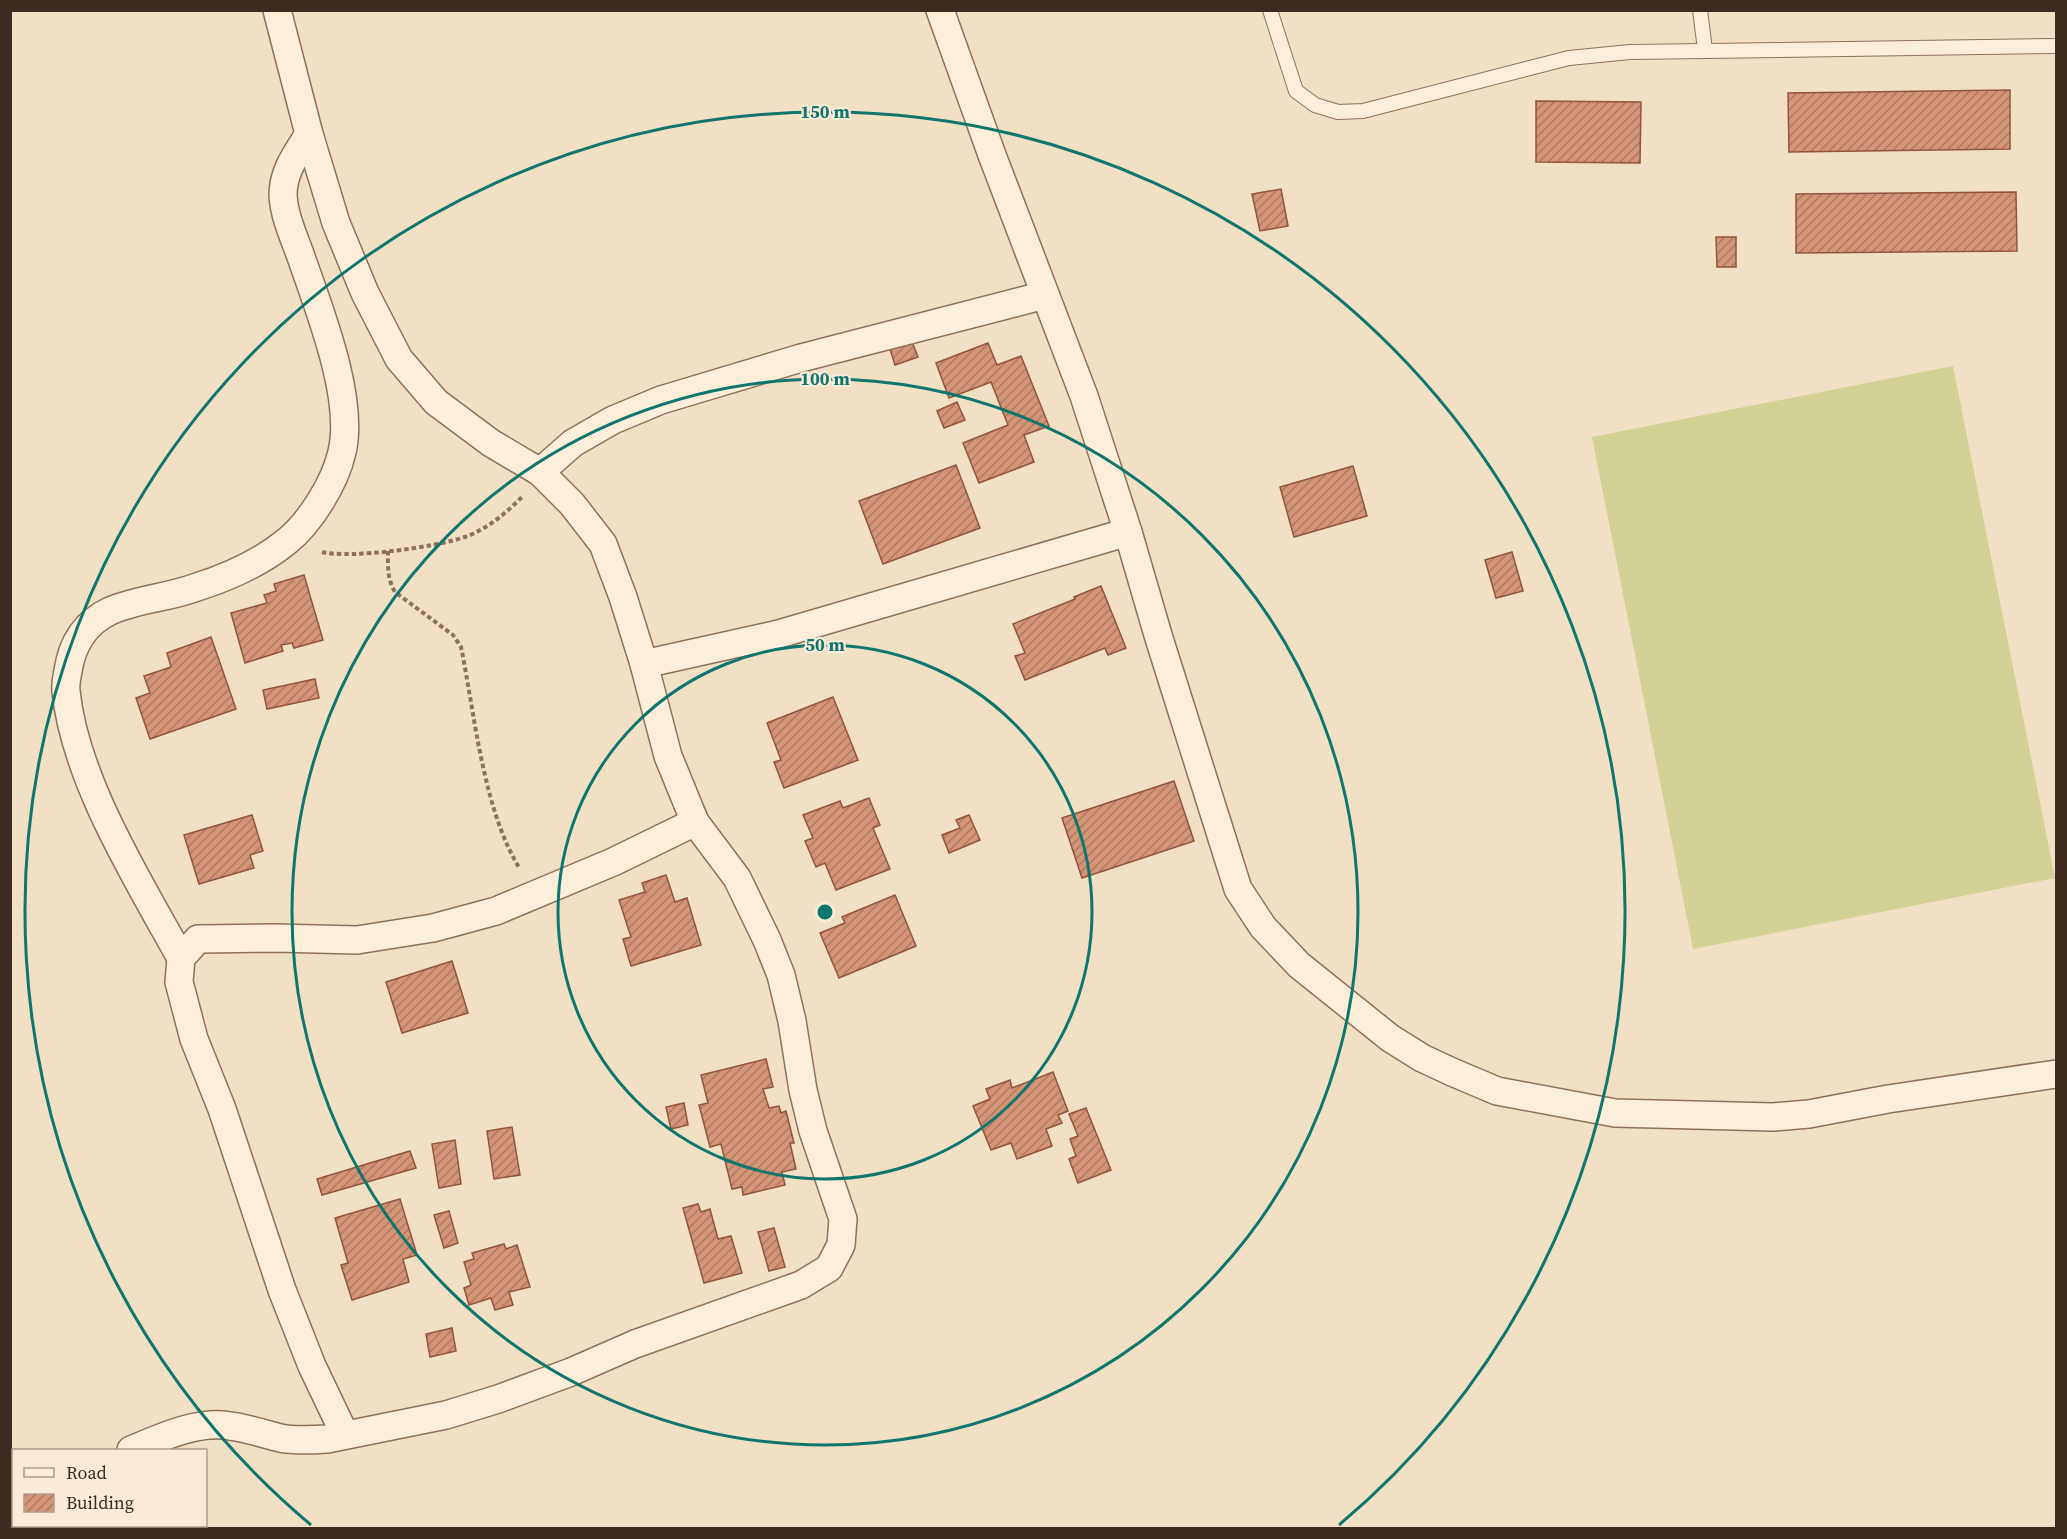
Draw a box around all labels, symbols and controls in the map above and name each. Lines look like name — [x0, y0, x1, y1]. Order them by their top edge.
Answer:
text: 150 m — [800, 99, 850, 124]
text: 100 m — [800, 366, 850, 391]
text: 50 m — [805, 632, 845, 657]
centre of rings — [815, 902, 835, 922]
legend — [12, 1449, 207, 1527]
text: Road — [66, 1460, 107, 1485]
text: Building — [66, 1490, 134, 1515]

